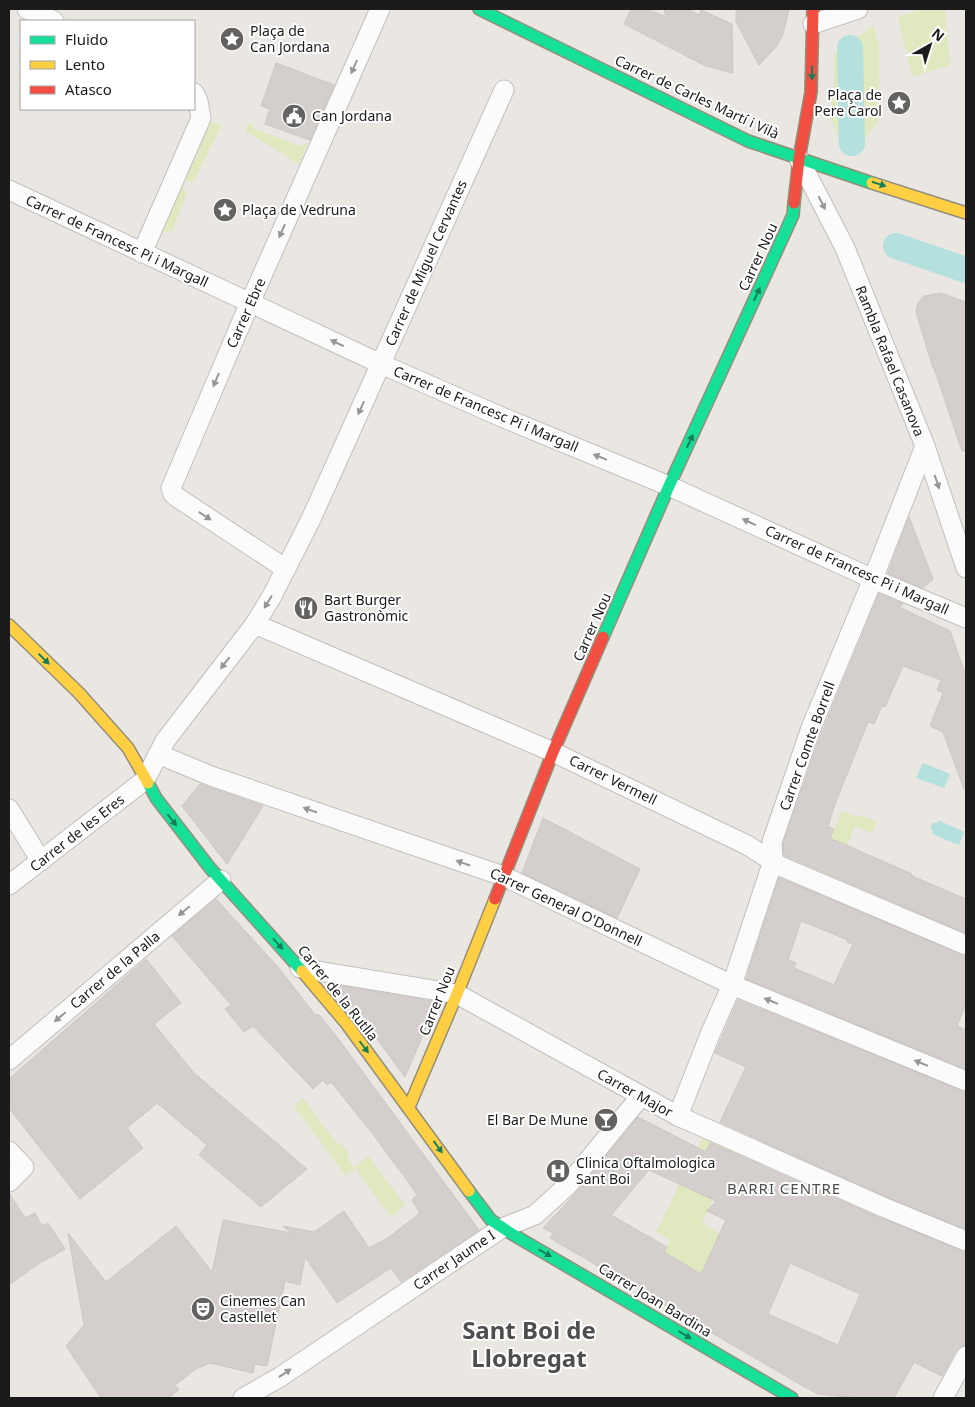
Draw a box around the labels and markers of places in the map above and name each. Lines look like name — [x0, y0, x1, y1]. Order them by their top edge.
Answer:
place label: Plaça de Can Jordana — [250, 21, 330, 56]
place icon: Plaça de Can Jordana — [219, 26, 245, 52]
place label: Plaça de Pere Carol — [814, 85, 882, 120]
place icon: Plaça de Pere Carol — [886, 90, 912, 116]
public building icon: Can Jordana — [281, 103, 307, 129]
place label: Can Jordana — [312, 106, 392, 125]
place icon: Plaça de Vedruna — [212, 197, 238, 223]
place label: Plaça de Vedruna — [242, 200, 356, 219]
place label: Bart Burger Gastronòmic — [324, 590, 409, 625]
restaurant icon: Bart Burger Gastronòmic — [293, 595, 319, 621]
bar icon: El Bar De Mune — [593, 1107, 619, 1133]
place label: El Bar De Mune — [487, 1110, 588, 1129]
place label: Clinica Oftalmologica Sant Boi — [576, 1153, 715, 1188]
hospital icon: Clinica Oftalmologica Sant Boi — [545, 1158, 571, 1184]
place label: Cinemes Can Castellet — [220, 1291, 306, 1326]
theatre icon: Cinemes Can Castellet — [190, 1296, 216, 1322]

